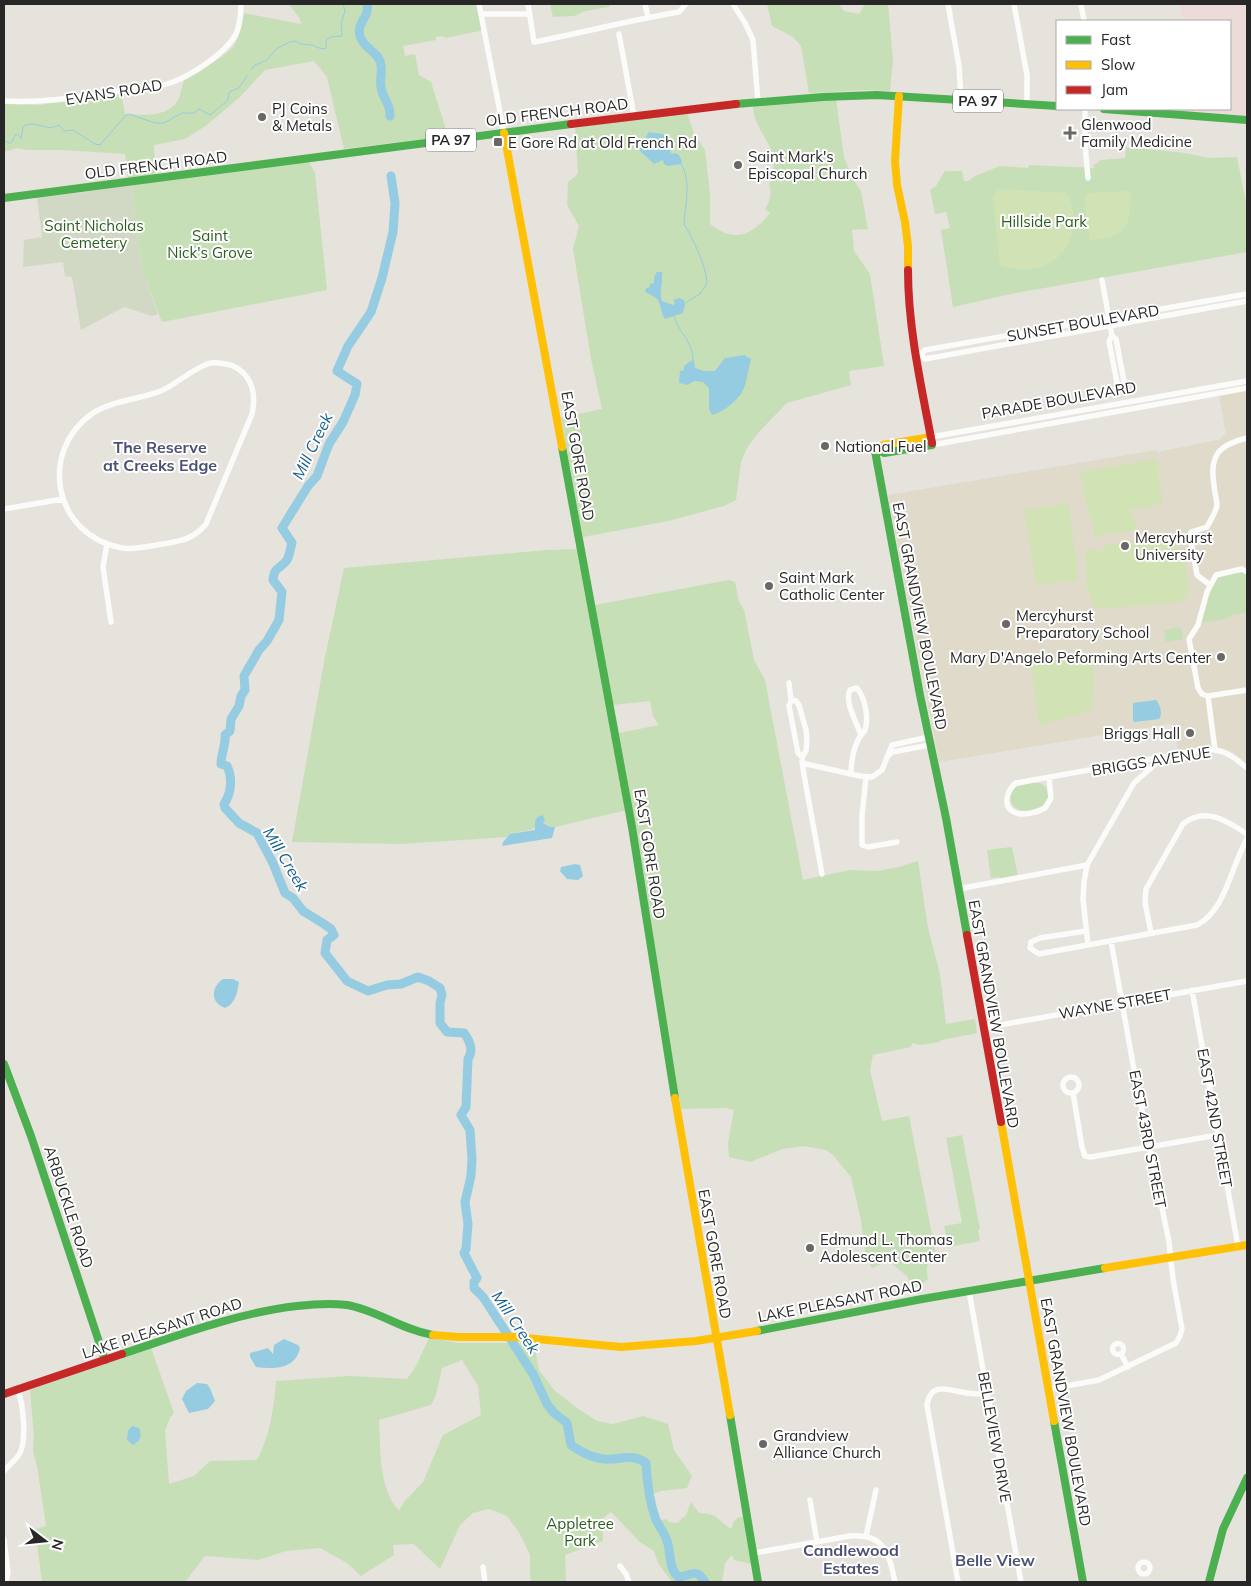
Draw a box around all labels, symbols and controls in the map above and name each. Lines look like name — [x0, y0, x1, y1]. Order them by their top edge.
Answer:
legend — [1056, 20, 1231, 110]
text: Fast — [1101, 30, 1131, 49]
text: Slow — [1101, 55, 1135, 74]
street label: EVANS ROAD — [64, 75, 164, 109]
text: Jam — [1101, 80, 1128, 99]
road number: PA 97 — [953, 90, 1003, 112]
street label: OLD FRENCH ROAD — [485, 94, 629, 130]
place label: PJ Coins & Metals — [272, 99, 332, 135]
marker: PJ Coins & Metals — [256, 111, 268, 123]
place label: Glenwood Family Medicine — [1081, 115, 1192, 151]
marker: Glenwood Family Medicine — [1063, 126, 1077, 140]
road number: PA 97 — [426, 128, 476, 152]
place label: E Gore Rd at Old French Rd — [508, 133, 697, 152]
marker: E Gore Rd at Old French Rd — [492, 136, 504, 148]
street label: OLD FRENCH ROAD — [84, 147, 228, 183]
place label: Saint Mark's Episcopal Church — [748, 147, 867, 183]
marker: Saint Mark's Episcopal Church — [732, 159, 744, 171]
park label: Hillside Park — [1001, 212, 1087, 231]
park label: Saint Nicholas Cemetery — [44, 216, 144, 252]
park label: Saint Nick's Grove — [167, 226, 253, 262]
street label: SUNSET BOULEVARD — [1005, 300, 1161, 346]
street label: PARADE BOULEVARD — [980, 377, 1138, 423]
street label: EAST GORE ROAD — [557, 390, 599, 522]
water label: Mill Creek — [287, 409, 337, 483]
district label: The Reserve at Creeks Edge — [103, 437, 217, 475]
place label: National Fuel — [835, 437, 927, 456]
marker: National Fuel — [819, 440, 831, 452]
street label: EAST GRANDVIEW BOULEVARD — [889, 501, 951, 731]
place label: Mercyhurst University — [1135, 528, 1212, 564]
marker: Mercyhurst University — [1119, 540, 1131, 552]
place label: Saint Mark Catholic Center — [779, 568, 885, 604]
marker: Saint Mark Catholic Center — [763, 580, 775, 592]
place label: Mercyhurst Preparatory School — [1016, 606, 1149, 642]
marker: Mercyhurst Preparatory School — [1000, 618, 1012, 630]
place label: Mary D'Angelo Peforming Arts Center — [950, 648, 1212, 667]
marker: Mary D'Angelo Peforming Arts Center — [1215, 651, 1227, 663]
place label: Briggs Hall — [1104, 724, 1180, 743]
marker: Briggs Hall — [1184, 727, 1196, 739]
street label: BRIGGS AVENUE — [1090, 742, 1212, 780]
street label: EAST GORE ROAD — [630, 788, 670, 920]
water label: Mill Creek — [259, 823, 313, 895]
street label: EAST GRANDVIEW BOULEVARD — [965, 898, 1023, 1130]
street label: WAYNE STREET — [1057, 985, 1173, 1023]
street label: EAST 42ND STREET — [1193, 1047, 1237, 1189]
street label: EAST 43RD STREET — [1125, 1068, 1171, 1210]
street label: ARBUCKLE ROAD — [40, 1144, 98, 1270]
street label: EAST GORE ROAD — [694, 1188, 736, 1320]
place label: Edmund L. Thomas Adolescent Center — [820, 1230, 953, 1266]
marker: Edmund L. Thomas Adolescent Center — [804, 1242, 816, 1254]
street label: LAKE PLEASANT ROAD — [756, 1276, 924, 1326]
water label: Mill Creek — [488, 1287, 545, 1358]
street label: LAKE PLEASANT ROAD — [80, 1293, 244, 1363]
street label: EAST GRANDVIEW BOULEVARD — [1037, 1296, 1095, 1528]
street label: BELLEVIEW DRIVE — [974, 1370, 1016, 1504]
place label: Grandview Alliance Church — [773, 1426, 881, 1462]
marker: Grandview Alliance Church — [757, 1438, 769, 1450]
park label: Appletree Park — [546, 1514, 614, 1550]
north arrow — [20, 1516, 70, 1566]
text: N — [47, 1537, 68, 1552]
district label: Candlewood Estates — [803, 1540, 899, 1578]
district label: Belle View — [955, 1550, 1035, 1570]

